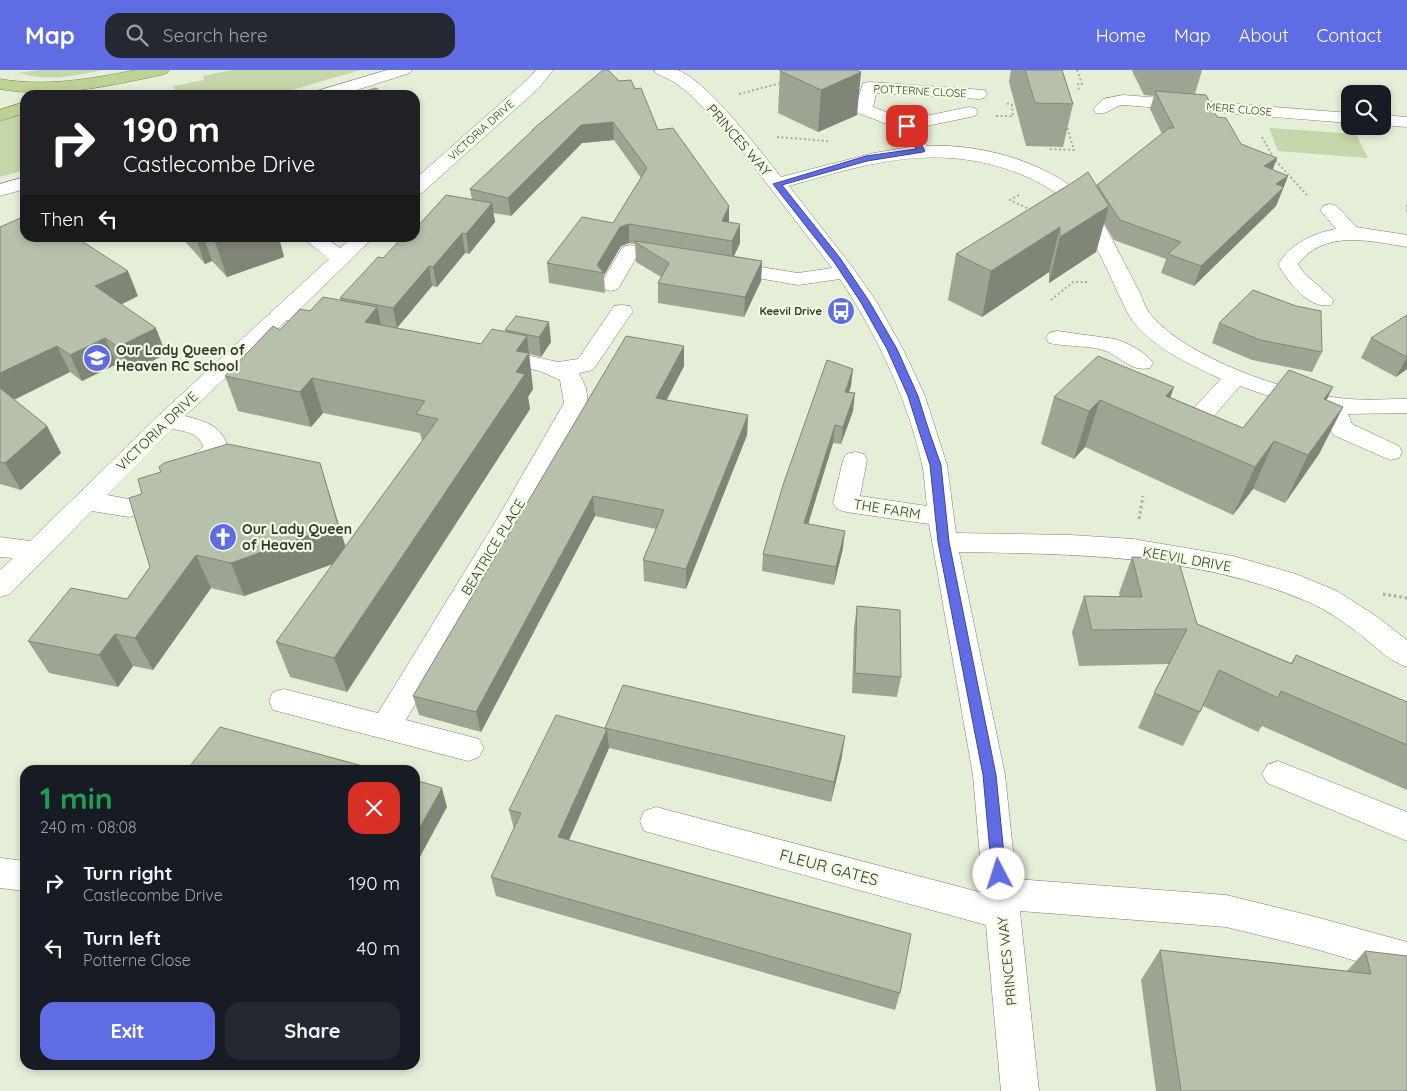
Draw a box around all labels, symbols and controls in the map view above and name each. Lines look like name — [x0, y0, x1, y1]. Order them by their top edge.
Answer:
search box — [105, 13, 455, 58]
text: Map — [25, 20, 75, 50]
icon: search — [123, 21, 151, 49]
text: Search here — [163, 23, 268, 47]
text: Home — [1096, 24, 1146, 47]
text: Map — [1174, 24, 1211, 47]
text: About — [1239, 24, 1289, 47]
text: Contact — [1317, 24, 1382, 47]
street label: POTTERNE CLOSE — [873, 82, 967, 100]
map controls — [1341, 85, 1391, 135]
button: search — [1341, 85, 1391, 135]
street label: VICTORIA DRIVE — [445, 97, 517, 163]
street label: MERE CLOSE — [1206, 99, 1272, 119]
street label: PRINCES WAY — [703, 100, 775, 180]
pin — [886, 105, 928, 147]
text: 190 m — [123, 107, 220, 151]
icon: right — [40, 110, 105, 175]
icon: arrive — [893, 112, 921, 140]
text: Castlecombe Drive — [123, 150, 315, 178]
icon: left — [94, 205, 122, 233]
text: Then — [40, 207, 84, 231]
bus stop icon: Keevil Drive — [826, 296, 856, 326]
place label: Keevil Drive — [759, 304, 822, 318]
place label: Our Lady Queen of Heaven RC School — [116, 341, 246, 375]
school or university icon: Our Lady Queen of Heaven RC School — [82, 343, 112, 373]
street label: VICTORIA DRIVE — [112, 387, 202, 475]
street label: BEATRICE PLACE — [457, 495, 529, 599]
street label: THE FARM — [852, 495, 922, 523]
place label: Our Lady Queen of Heaven — [242, 520, 352, 554]
church icon: Our Lady Queen of Heaven — [208, 522, 238, 552]
street label: KEEVIL DRIVE — [1141, 542, 1233, 576]
text: 1 min — [40, 779, 113, 817]
button: close — [348, 782, 400, 834]
text: 240 m · 08:08 — [40, 817, 137, 837]
street label: FLEUR GATES — [777, 844, 881, 890]
position arrow — [972, 847, 1024, 899]
text: Turn right — [83, 861, 172, 885]
icon: right — [40, 869, 68, 897]
text: 190 m — [349, 871, 400, 895]
text: Castlecombe Drive — [83, 885, 223, 905]
street label: PRINCES WAY — [993, 915, 1021, 1007]
text: Turn left — [83, 926, 161, 950]
icon: left — [40, 934, 68, 962]
text: 40 m — [356, 936, 400, 960]
text: Potterne Close — [83, 950, 191, 970]
button: Exit — [40, 1002, 215, 1060]
button: Share — [225, 1002, 400, 1060]

